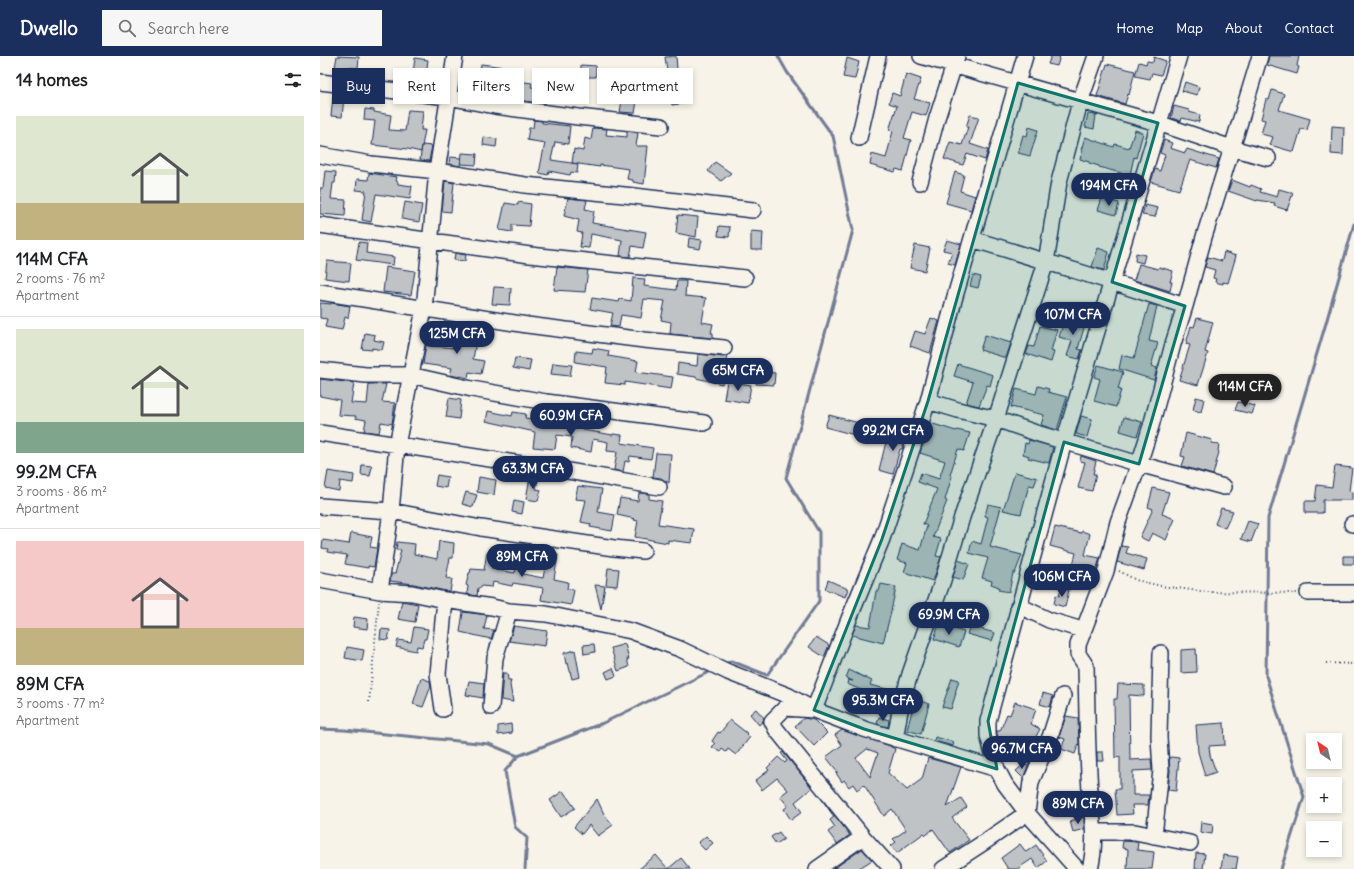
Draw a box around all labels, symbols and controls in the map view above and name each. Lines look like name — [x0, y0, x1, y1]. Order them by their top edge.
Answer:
search box — [102, 10, 382, 46]
text: Dwello — [20, 16, 78, 40]
icon: search — [116, 17, 138, 39]
text: Search here — [148, 19, 229, 38]
text: Home — [1116, 19, 1154, 37]
text: Map — [1176, 19, 1203, 37]
text: About — [1225, 19, 1263, 37]
text: Contact — [1285, 19, 1334, 37]
chip: Buy — [332, 68, 385, 104]
chip: Rent — [393, 68, 450, 104]
chip: Filters — [458, 68, 524, 104]
chip: New — [532, 68, 589, 104]
chip: Apartment — [597, 68, 693, 104]
text: 14 homes — [16, 69, 88, 91]
icon: filters — [282, 69, 304, 91]
icon: home — [124, 142, 196, 214]
pin: 194M CFA — [1068, 173, 1150, 207]
text: 194M CFA — [1080, 177, 1138, 194]
text: 114M CFA — [16, 248, 88, 270]
text: 2 rooms · 76 m² — [16, 270, 105, 287]
text: Apartment — [16, 287, 79, 304]
pin: 107M CFA — [1032, 302, 1114, 336]
text: 107M CFA — [1044, 306, 1102, 323]
pin: 125M CFA — [416, 321, 498, 355]
text: 125M CFA — [428, 325, 486, 342]
icon: home — [124, 355, 196, 427]
pin: 65M CFA — [701, 358, 775, 392]
text: 65M CFA — [712, 362, 764, 379]
pin: 114M CFA — [1204, 374, 1286, 408]
text: 114M CFA — [1217, 378, 1273, 395]
pin: 60.9M CFA — [525, 403, 617, 437]
text: 60.9M CFA — [539, 407, 603, 424]
pin: 99.2M CFA — [847, 418, 939, 452]
text: 99.2M CFA — [862, 422, 924, 439]
pin: 63.3M CFA — [487, 456, 579, 490]
text: 63.3M CFA — [502, 460, 564, 477]
text: 99.2M CFA — [16, 461, 97, 483]
text: 3 rooms · 86 m² — [16, 483, 107, 500]
text: Apartment — [16, 500, 79, 517]
pin: 89M CFA — [485, 544, 559, 578]
text: 89M CFA — [496, 548, 548, 565]
pin: 106M CFA — [1021, 564, 1103, 598]
icon: home — [124, 567, 196, 639]
text: 106M CFA — [1033, 568, 1091, 585]
pin: 69.9M CFA — [903, 602, 995, 636]
text: 69.9M CFA — [918, 606, 980, 623]
text: 89M CFA — [16, 673, 84, 695]
pin: 95.3M CFA — [837, 688, 929, 722]
text: 95.3M CFA — [852, 692, 914, 709]
text: 3 rooms · 77 m² — [16, 695, 105, 712]
text: Apartment — [16, 712, 79, 729]
north arrow — [1306, 733, 1342, 769]
map controls — [1306, 733, 1342, 857]
pin: 96.7M CFA — [976, 736, 1068, 770]
text: 96.7M CFA — [991, 740, 1053, 757]
button: + — [1306, 777, 1342, 813]
pin: 89M CFA — [1041, 791, 1115, 825]
text: 89M CFA — [1052, 795, 1104, 812]
button: − — [1306, 821, 1342, 857]

